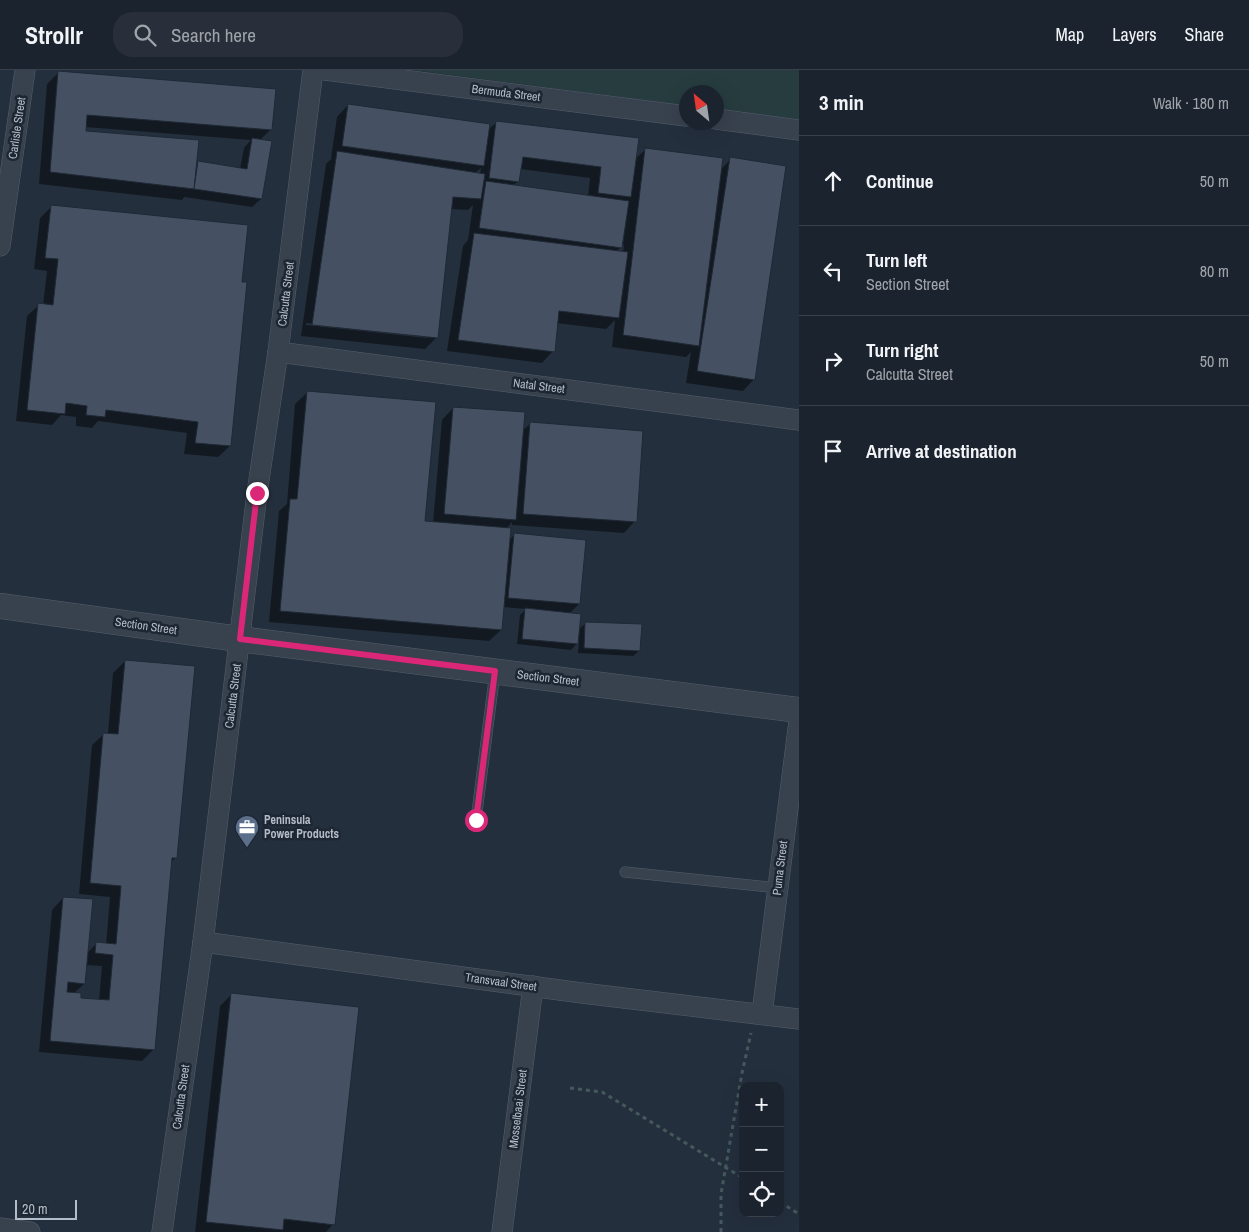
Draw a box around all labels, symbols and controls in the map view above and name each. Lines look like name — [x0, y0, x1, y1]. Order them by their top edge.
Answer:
search box — [113, 12, 463, 57]
text: Strollr — [25, 19, 83, 51]
icon: search — [131, 21, 159, 49]
text: Search here — [171, 22, 256, 48]
text: Map — [1056, 22, 1084, 47]
text: Layers — [1112, 22, 1157, 47]
text: Share — [1185, 22, 1224, 47]
street label: Bermuda Street — [471, 81, 541, 105]
north arrow — [679, 85, 724, 130]
text: 3 min — [819, 88, 864, 117]
text: Walk · 180 m — [1153, 92, 1229, 114]
street label: Carlisle Street — [5, 96, 29, 160]
icon: ahead — [819, 167, 847, 195]
text: Continue — [866, 168, 934, 194]
text: 50 m — [1200, 170, 1229, 192]
text: Turn left — [866, 247, 927, 273]
icon: left — [819, 257, 847, 285]
street label: Calcutta Street — [274, 260, 298, 327]
text: 80 m — [1200, 260, 1229, 282]
text: Section Street — [866, 273, 949, 295]
text: Turn right — [866, 337, 938, 363]
icon: right — [819, 347, 847, 375]
text: 50 m — [1200, 350, 1229, 372]
text: Calcutta Street — [866, 363, 953, 385]
street label: Natal Street — [512, 375, 566, 397]
icon: arrive — [819, 437, 847, 465]
text: Arrive at destination — [866, 438, 1017, 464]
route end — [246, 482, 269, 505]
street label: Section Street — [114, 614, 178, 638]
street label: Calcutta Street — [221, 662, 245, 729]
street label: Section Street — [516, 666, 580, 690]
route start — [465, 809, 488, 832]
place label: Peninsula Power Products — [264, 812, 339, 842]
office icon: Peninsula Power Products — [234, 814, 260, 848]
street label: Puma Street — [769, 840, 791, 896]
street label: Transvaal Street — [464, 969, 538, 995]
street label: Calcutta Street — [169, 1063, 193, 1130]
street label: Mosselbaai Street — [505, 1068, 531, 1149]
map controls — [739, 1082, 784, 1217]
button: + — [739, 1082, 784, 1127]
button: − — [739, 1127, 784, 1172]
button: locate — [739, 1172, 784, 1217]
scale bar — [15, 1197, 78, 1220]
text: 20 m — [22, 1200, 48, 1218]

